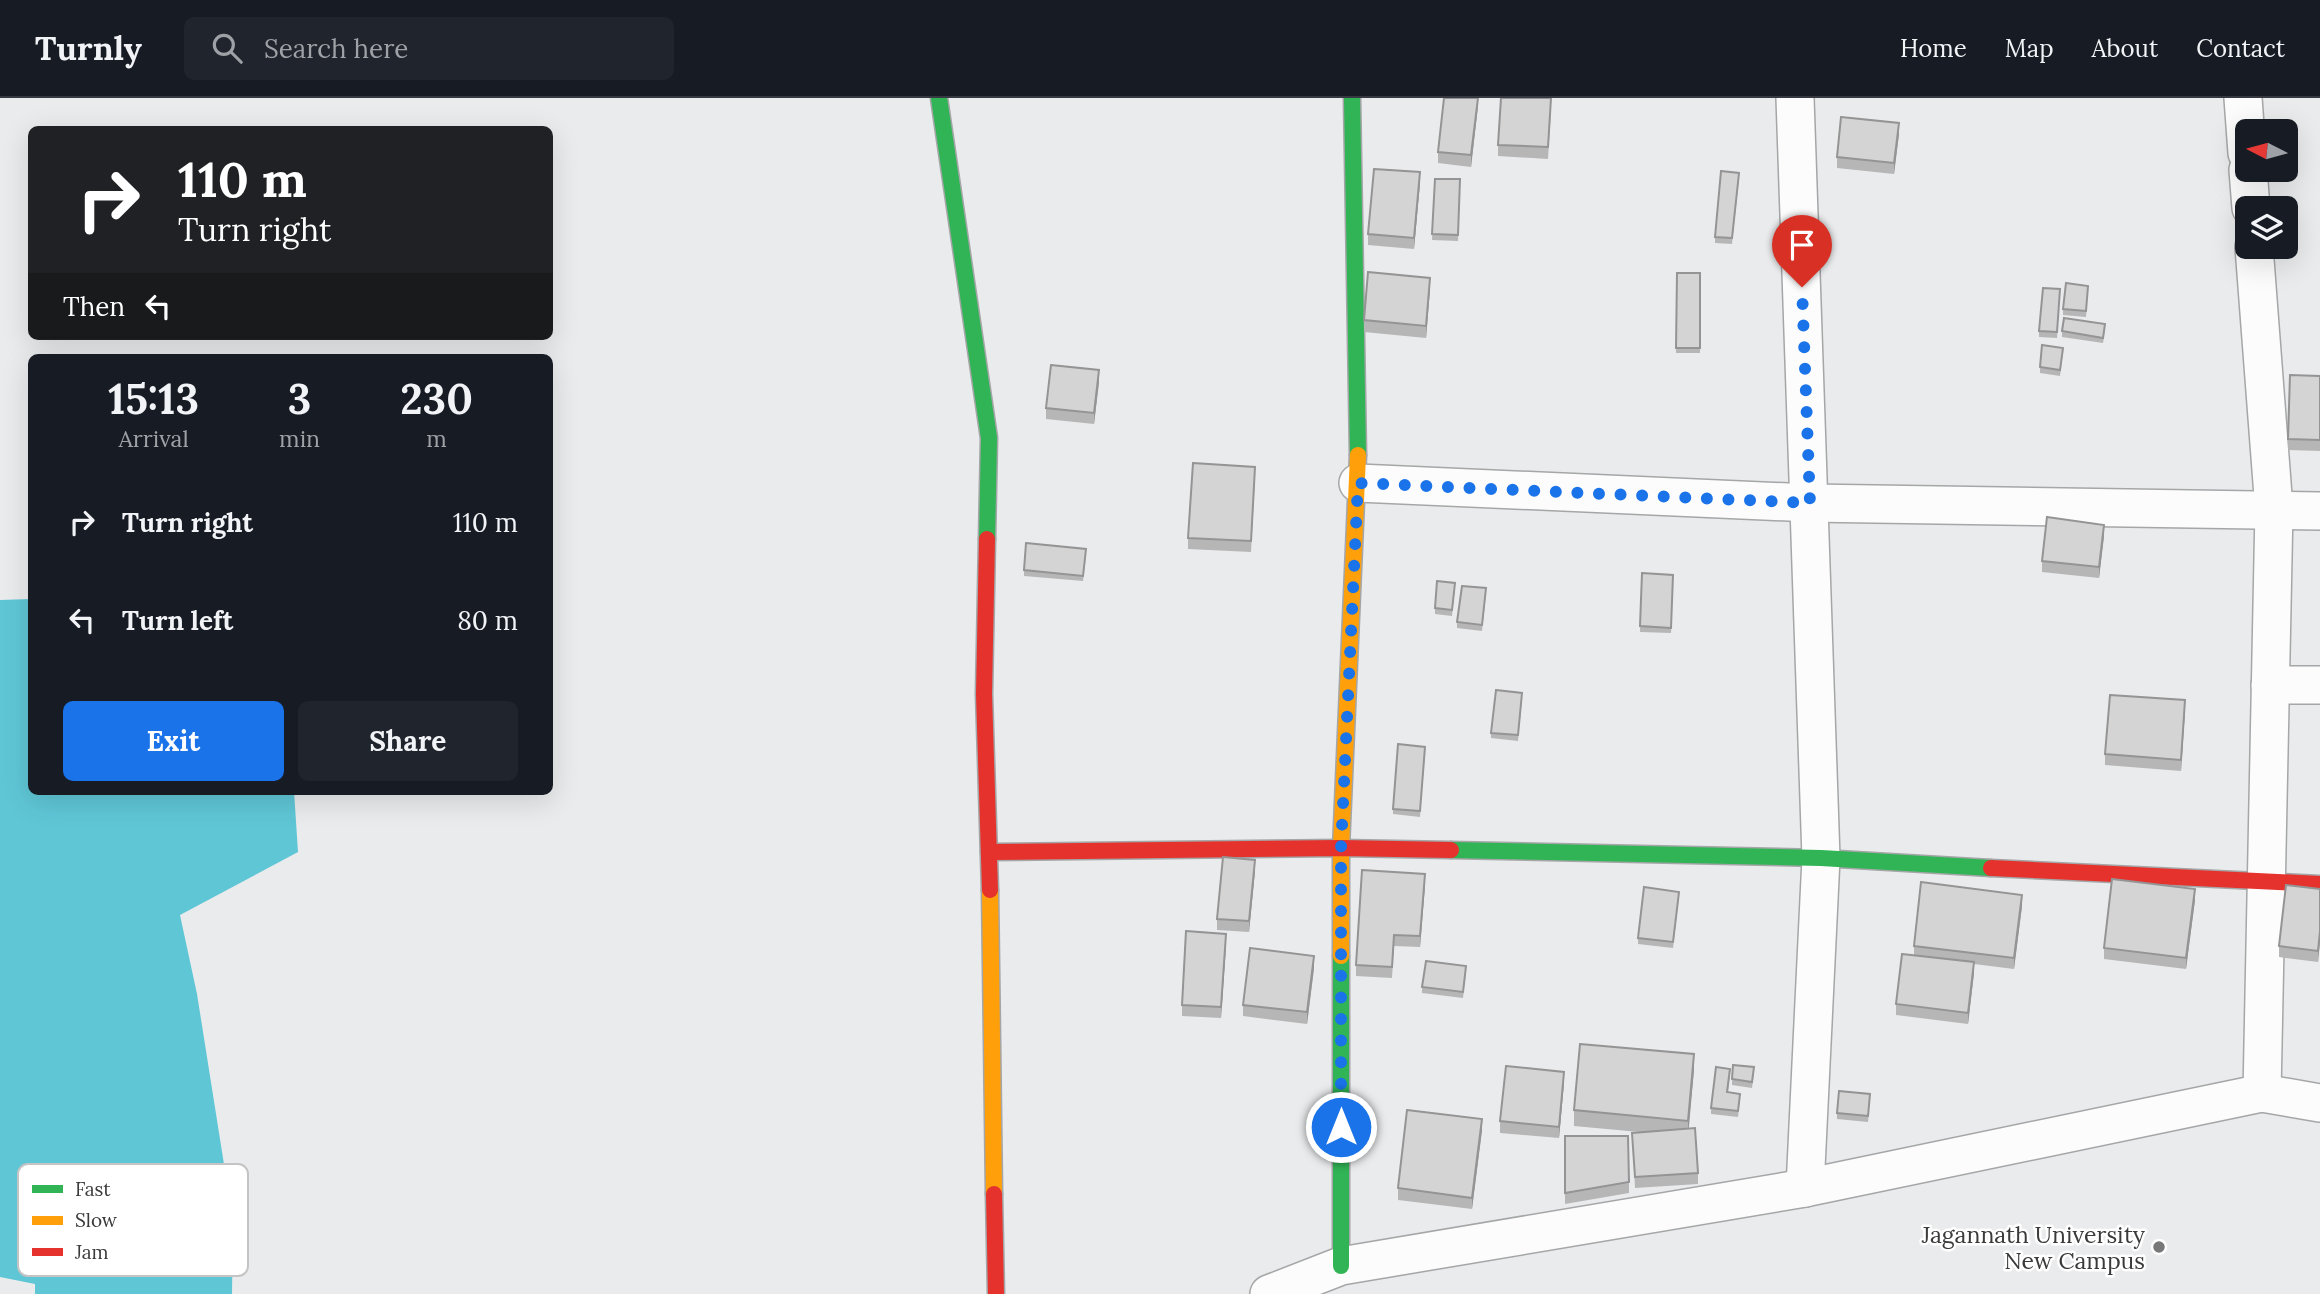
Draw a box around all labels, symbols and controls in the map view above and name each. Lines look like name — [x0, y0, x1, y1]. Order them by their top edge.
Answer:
search box — [184, 17, 674, 80]
text: Turnly — [35, 27, 142, 69]
icon: search — [208, 29, 246, 67]
text: Search here — [264, 32, 408, 65]
text: Home — [1900, 33, 1967, 64]
text: Map — [2005, 33, 2054, 64]
text: About — [2092, 33, 2158, 64]
text: Contact — [2196, 33, 2285, 64]
north arrow — [2235, 119, 2298, 182]
map controls — [2235, 119, 2298, 259]
text: 110 m — [178, 148, 307, 210]
icon: right — [63, 154, 154, 245]
button: layers — [2235, 196, 2298, 259]
text: Turn right — [178, 209, 331, 250]
pin — [1772, 215, 1832, 287]
icon: arrive — [1783, 226, 1821, 264]
icon: left — [139, 287, 177, 325]
text: Then — [63, 290, 125, 323]
text: 15:13 — [108, 372, 199, 426]
text: 3 — [288, 372, 311, 426]
text: 230 — [400, 372, 473, 426]
text: Arrival — [118, 424, 189, 453]
text: min — [279, 424, 320, 453]
text: m — [426, 424, 447, 453]
icon: right — [63, 503, 101, 541]
text: Turn right — [122, 506, 253, 539]
text: 110 m — [453, 506, 518, 539]
icon: left — [63, 601, 101, 639]
text: Turn left — [122, 604, 233, 637]
text: 80 m — [457, 604, 518, 637]
button: Exit — [63, 701, 284, 781]
button: Share — [298, 701, 518, 781]
position arrow — [1304, 1090, 1378, 1164]
legend — [18, 1164, 248, 1276]
text: Fast — [75, 1177, 111, 1201]
text: Slow — [75, 1208, 118, 1232]
place label: Jagannath University New Campus — [1921, 1220, 2146, 1275]
marker: Jagannath University New Campus — [2151, 1239, 2167, 1255]
text: Jam — [74, 1240, 109, 1264]

